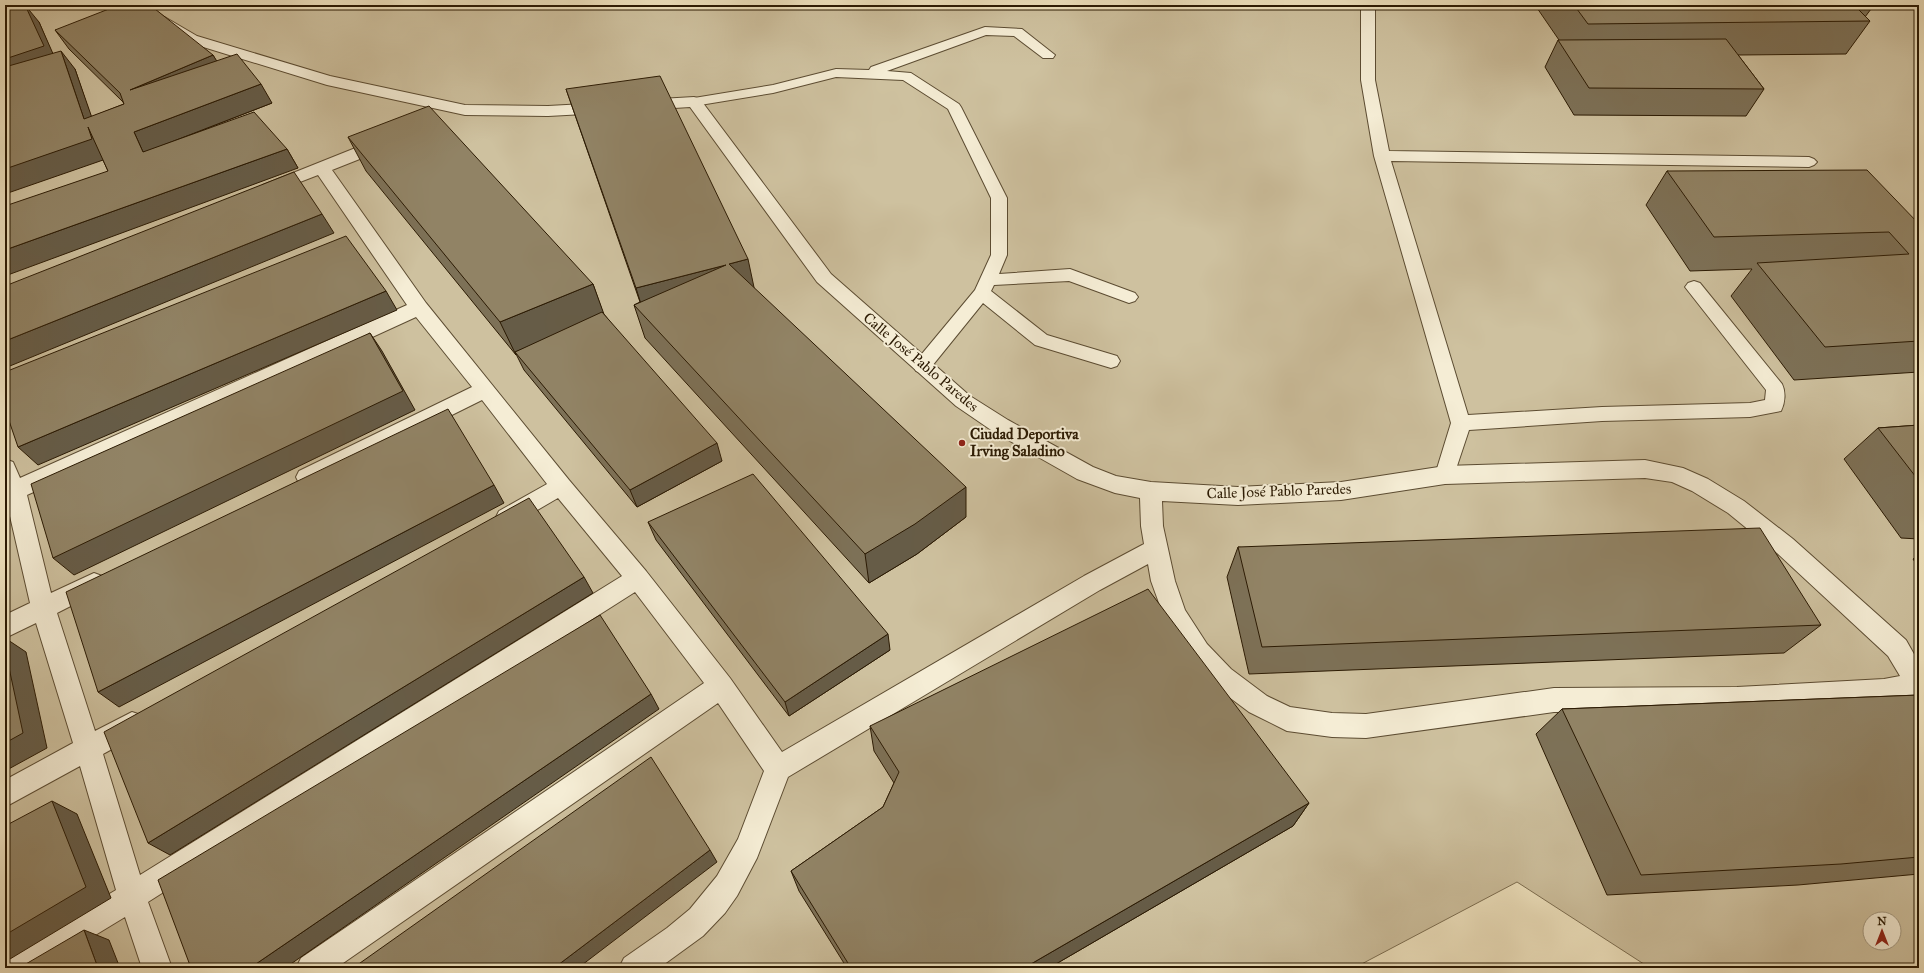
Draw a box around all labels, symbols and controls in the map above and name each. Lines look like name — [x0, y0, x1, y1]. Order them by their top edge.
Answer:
street label: Calle José Pablo Paredes — [859, 309, 982, 416]
place label: Ciudad Deportiva Irving Saladino — [970, 425, 1079, 461]
marker: Ciudad Deportiva Irving Saladino — [957, 438, 967, 448]
street label: Calle José Pablo Paredes — [1206, 479, 1352, 504]
north arrow — [1862, 911, 1902, 951]
text: N — [1877, 915, 1887, 928]

